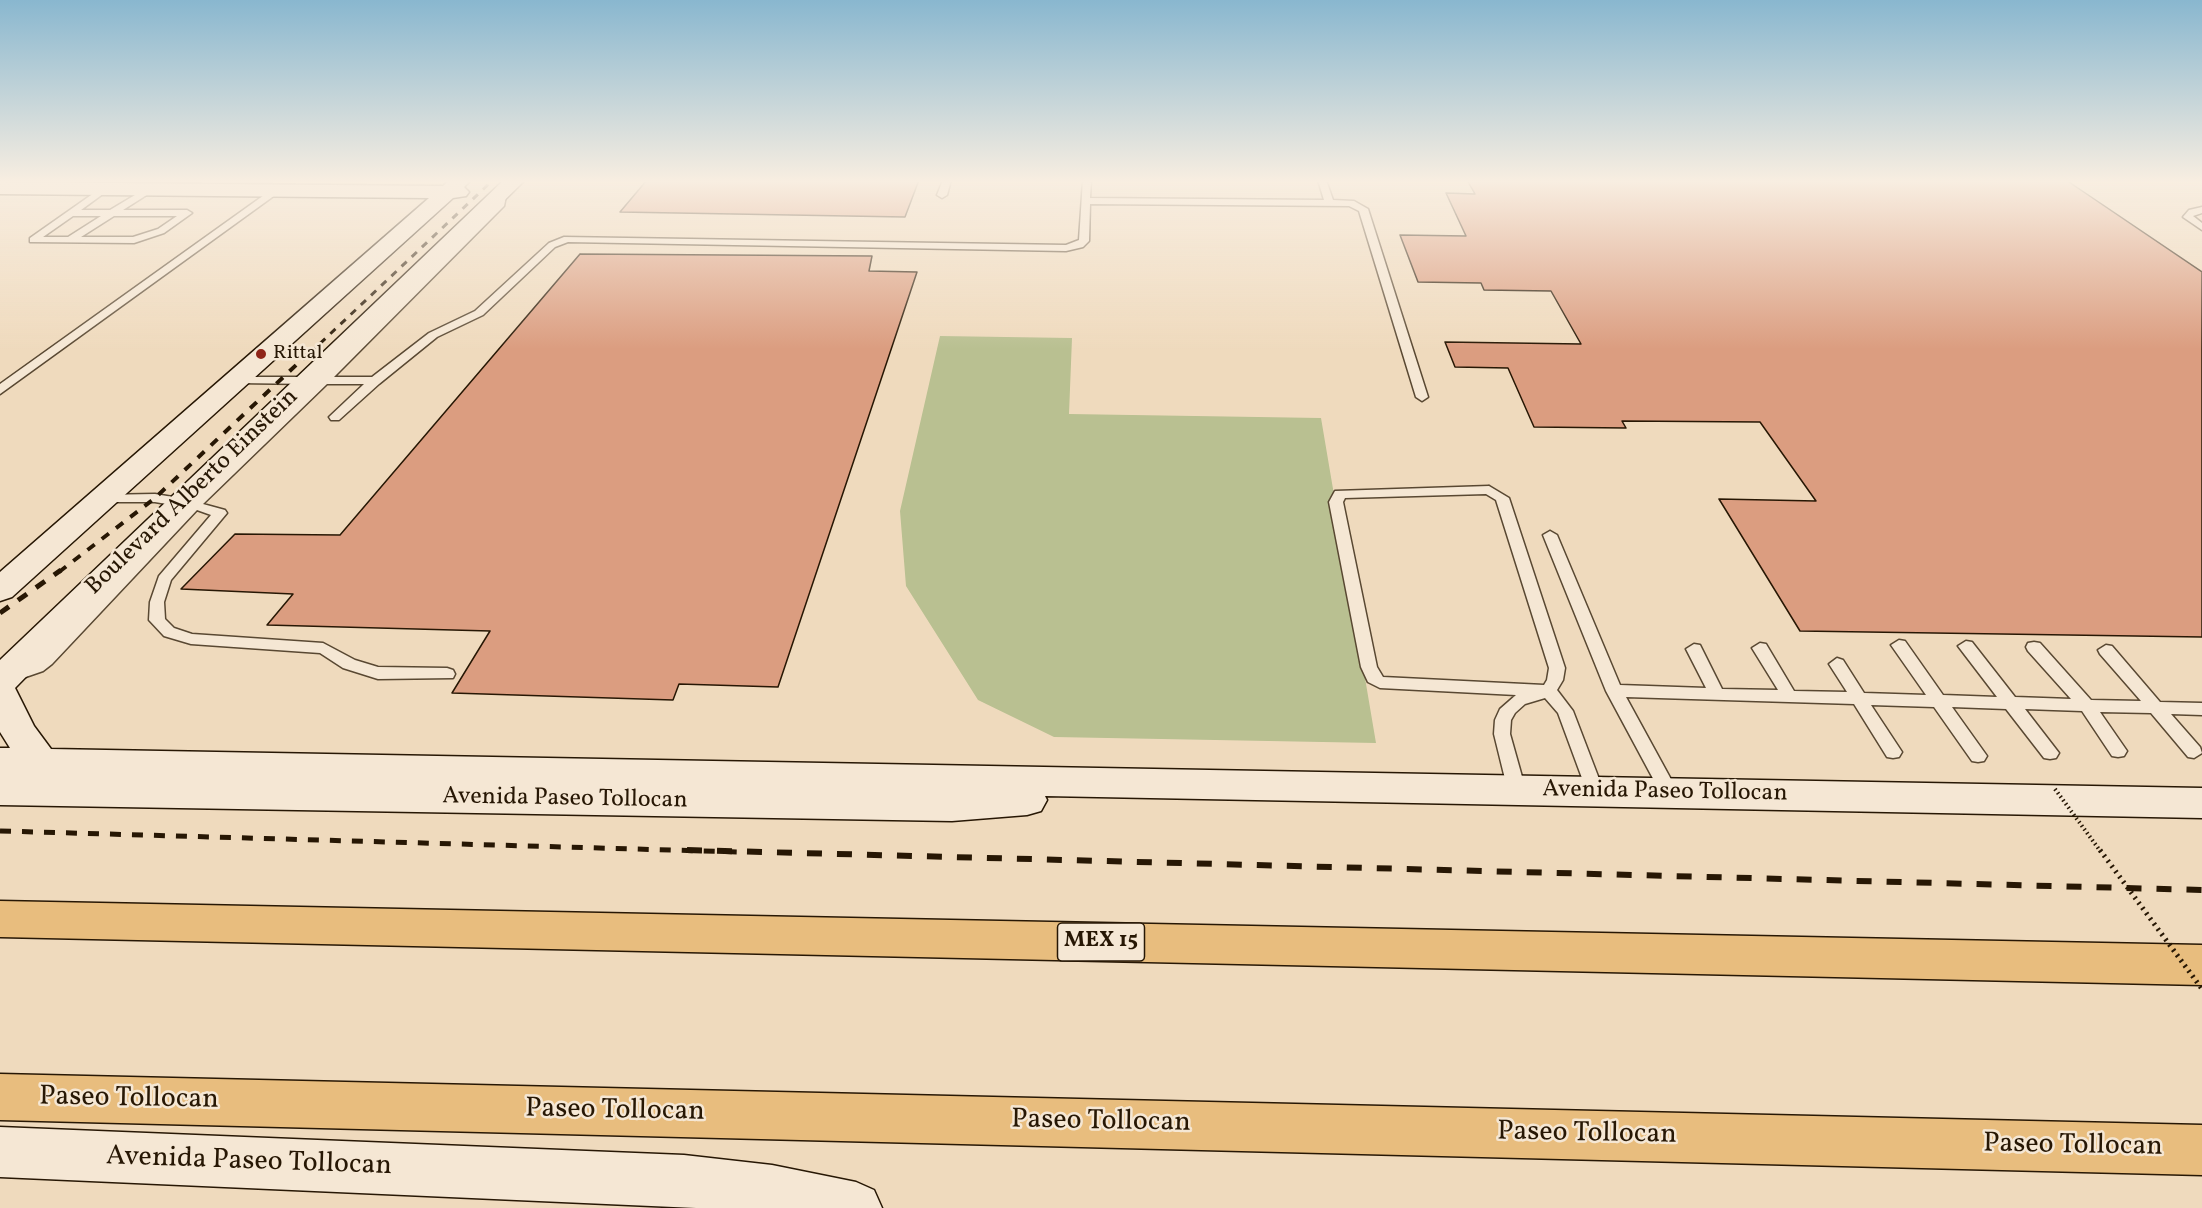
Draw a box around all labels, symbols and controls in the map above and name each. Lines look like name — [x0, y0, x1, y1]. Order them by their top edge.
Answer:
place label: Rittal — [273, 342, 322, 366]
marker: Rittal — [254, 347, 268, 361]
street label: Boulevard Alberto Einstein — [81, 384, 305, 602]
street label: Avenida Paseo Tollocan — [1542, 776, 1788, 810]
street label: Avenida Paseo Tollocan — [442, 783, 688, 817]
road number: MEX 15 — [1058, 923, 1144, 961]
street label: Paseo Tollocan — [39, 1082, 219, 1118]
street label: Paseo Tollocan — [525, 1094, 705, 1130]
street label: Paseo Tollocan — [1011, 1105, 1191, 1141]
street label: Paseo Tollocan — [1497, 1117, 1677, 1153]
street label: Paseo Tollocan — [1983, 1129, 2163, 1165]
street label: Avenida Paseo Tollocan — [105, 1141, 393, 1185]

